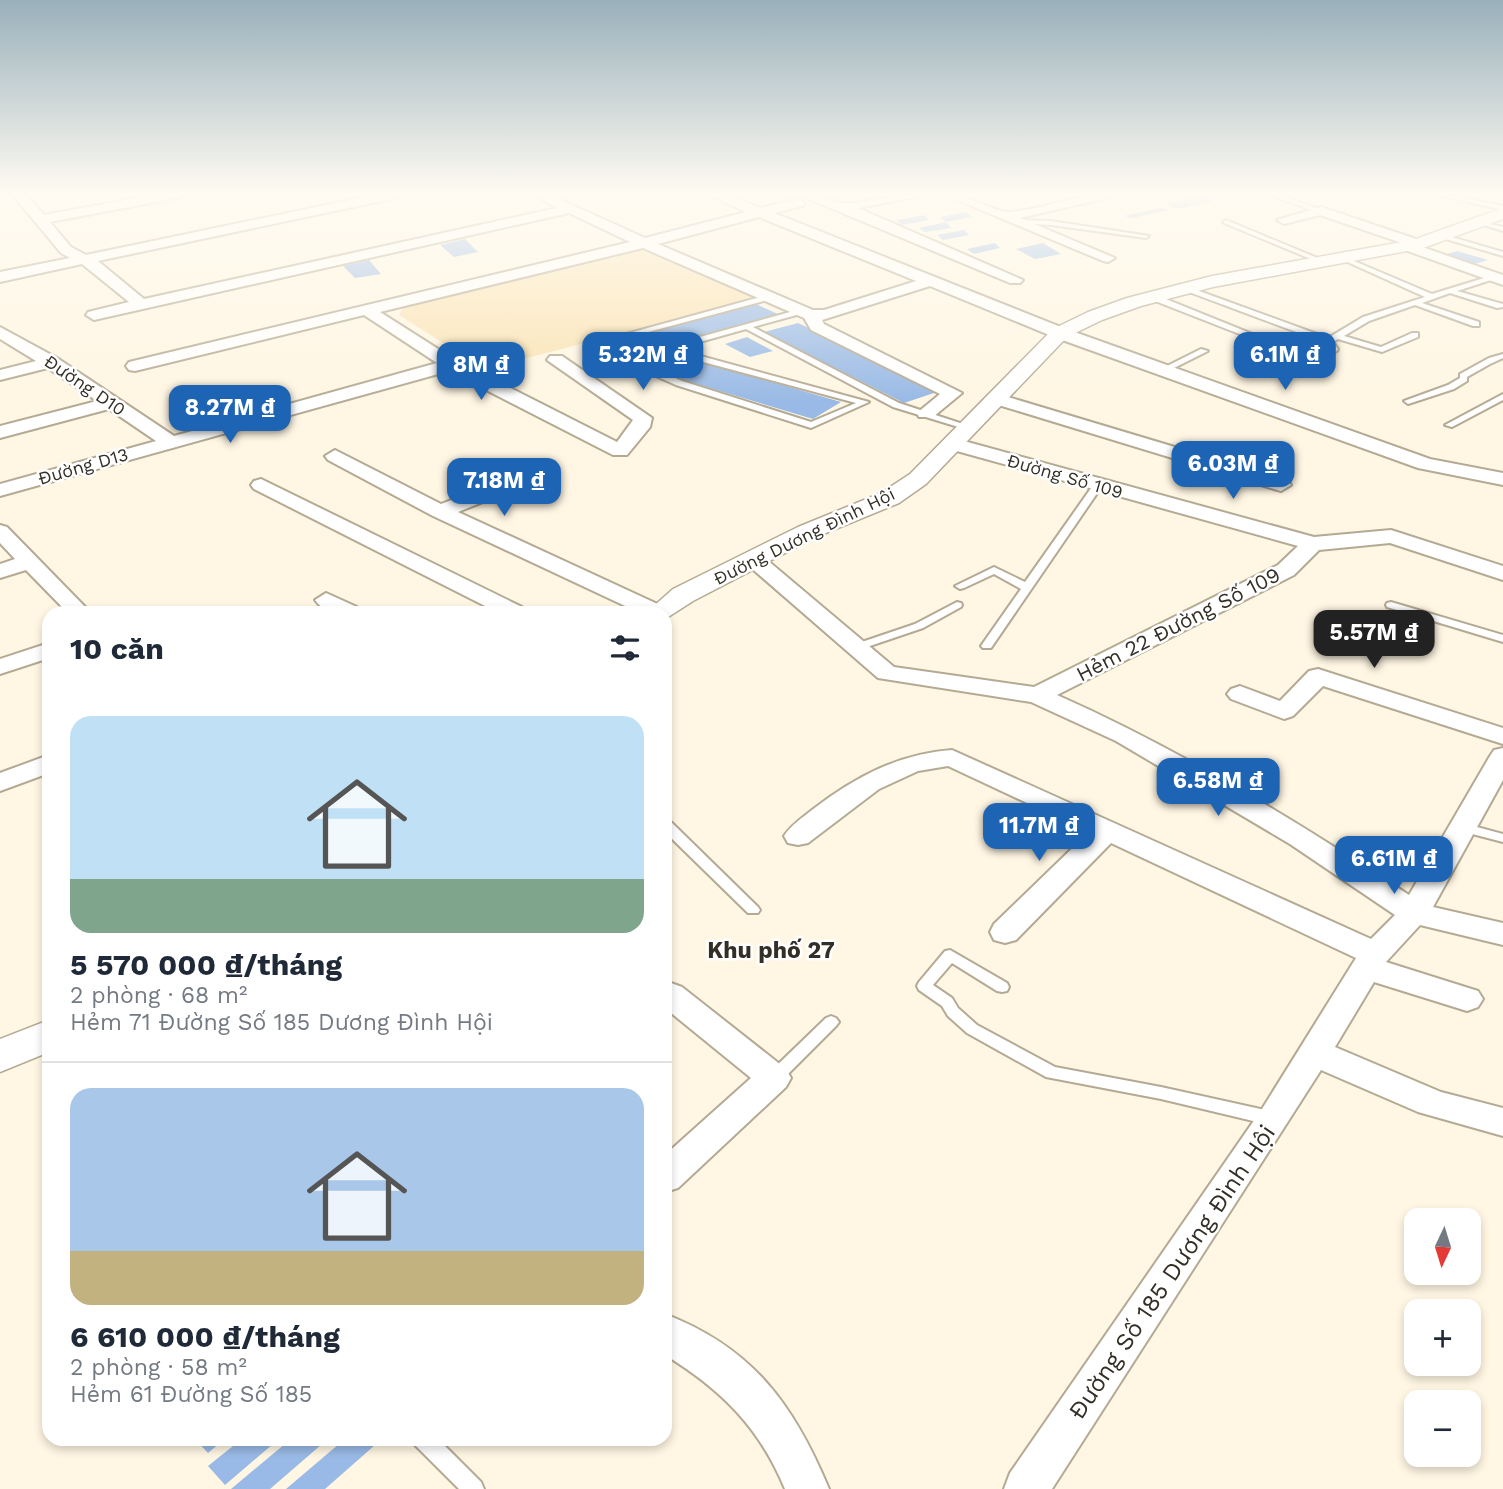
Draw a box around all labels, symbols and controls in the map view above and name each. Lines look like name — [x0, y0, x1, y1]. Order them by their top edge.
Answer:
pin: 5.32M ₫ — [578, 332, 708, 392]
pin: 6.1M ₫ — [1228, 332, 1342, 392]
text: 5.32M ₫ — [598, 341, 688, 368]
text: 6.1M ₫ — [1250, 341, 1320, 368]
pin: 8M ₫ — [440, 342, 522, 402]
street label: Đường D10 — [40, 350, 130, 420]
text: 8M ₫ — [453, 351, 509, 378]
pin: 8.27M ₫ — [165, 386, 295, 445]
text: 8.27M ₫ — [185, 394, 275, 421]
pin: 6.03M ₫ — [1168, 442, 1298, 501]
street label: Đường D13 — [36, 443, 130, 489]
street label: Đường Số 109 — [1005, 449, 1125, 503]
text: 6.03M ₫ — [1188, 450, 1278, 477]
pin: 7.18M ₫ — [439, 458, 569, 518]
text: 7.18M ₫ — [463, 467, 545, 494]
street label: Đường Dương Đình Hội — [710, 483, 898, 589]
street label: Hẻm 22 Đường Số 109 — [1072, 562, 1284, 686]
pin: 5.57M ₫ — [1309, 610, 1439, 670]
text: 5.57M ₫ — [1330, 619, 1418, 646]
icon: filters — [606, 629, 644, 667]
text: 10 căn — [70, 631, 164, 666]
pin: 6.58M ₫ — [1153, 758, 1283, 818]
icon: home — [294, 761, 420, 887]
text: 6.58M ₫ — [1173, 767, 1263, 794]
pin: 11.7M ₫ — [974, 804, 1104, 863]
text: 11.7M ₫ — [999, 812, 1079, 839]
pin: 6.61M ₫ — [1329, 836, 1459, 896]
text: 6.61M ₫ — [1351, 845, 1437, 872]
district label: Khu phố 27 — [707, 937, 835, 964]
text: 5 570 000 ₫/tháng — [70, 947, 342, 982]
text: 2 phòng · 68 m² — [70, 982, 247, 1009]
text: Hẻm 71 Đường Số 185 Dương Đình Hội — [70, 1009, 493, 1036]
street label: Đường Số 185 Dương Đình Hội — [1063, 1120, 1281, 1424]
icon: home — [294, 1133, 420, 1259]
north arrow — [1404, 1208, 1480, 1284]
map controls — [1404, 1208, 1481, 1467]
button: + — [1404, 1299, 1481, 1376]
text: 6 610 000 ₫/tháng — [70, 1319, 340, 1354]
text: 2 phòng · 58 m² — [70, 1354, 247, 1381]
text: Hẻm 61 Đường Số 185 — [70, 1381, 312, 1408]
button: − — [1404, 1390, 1481, 1467]

